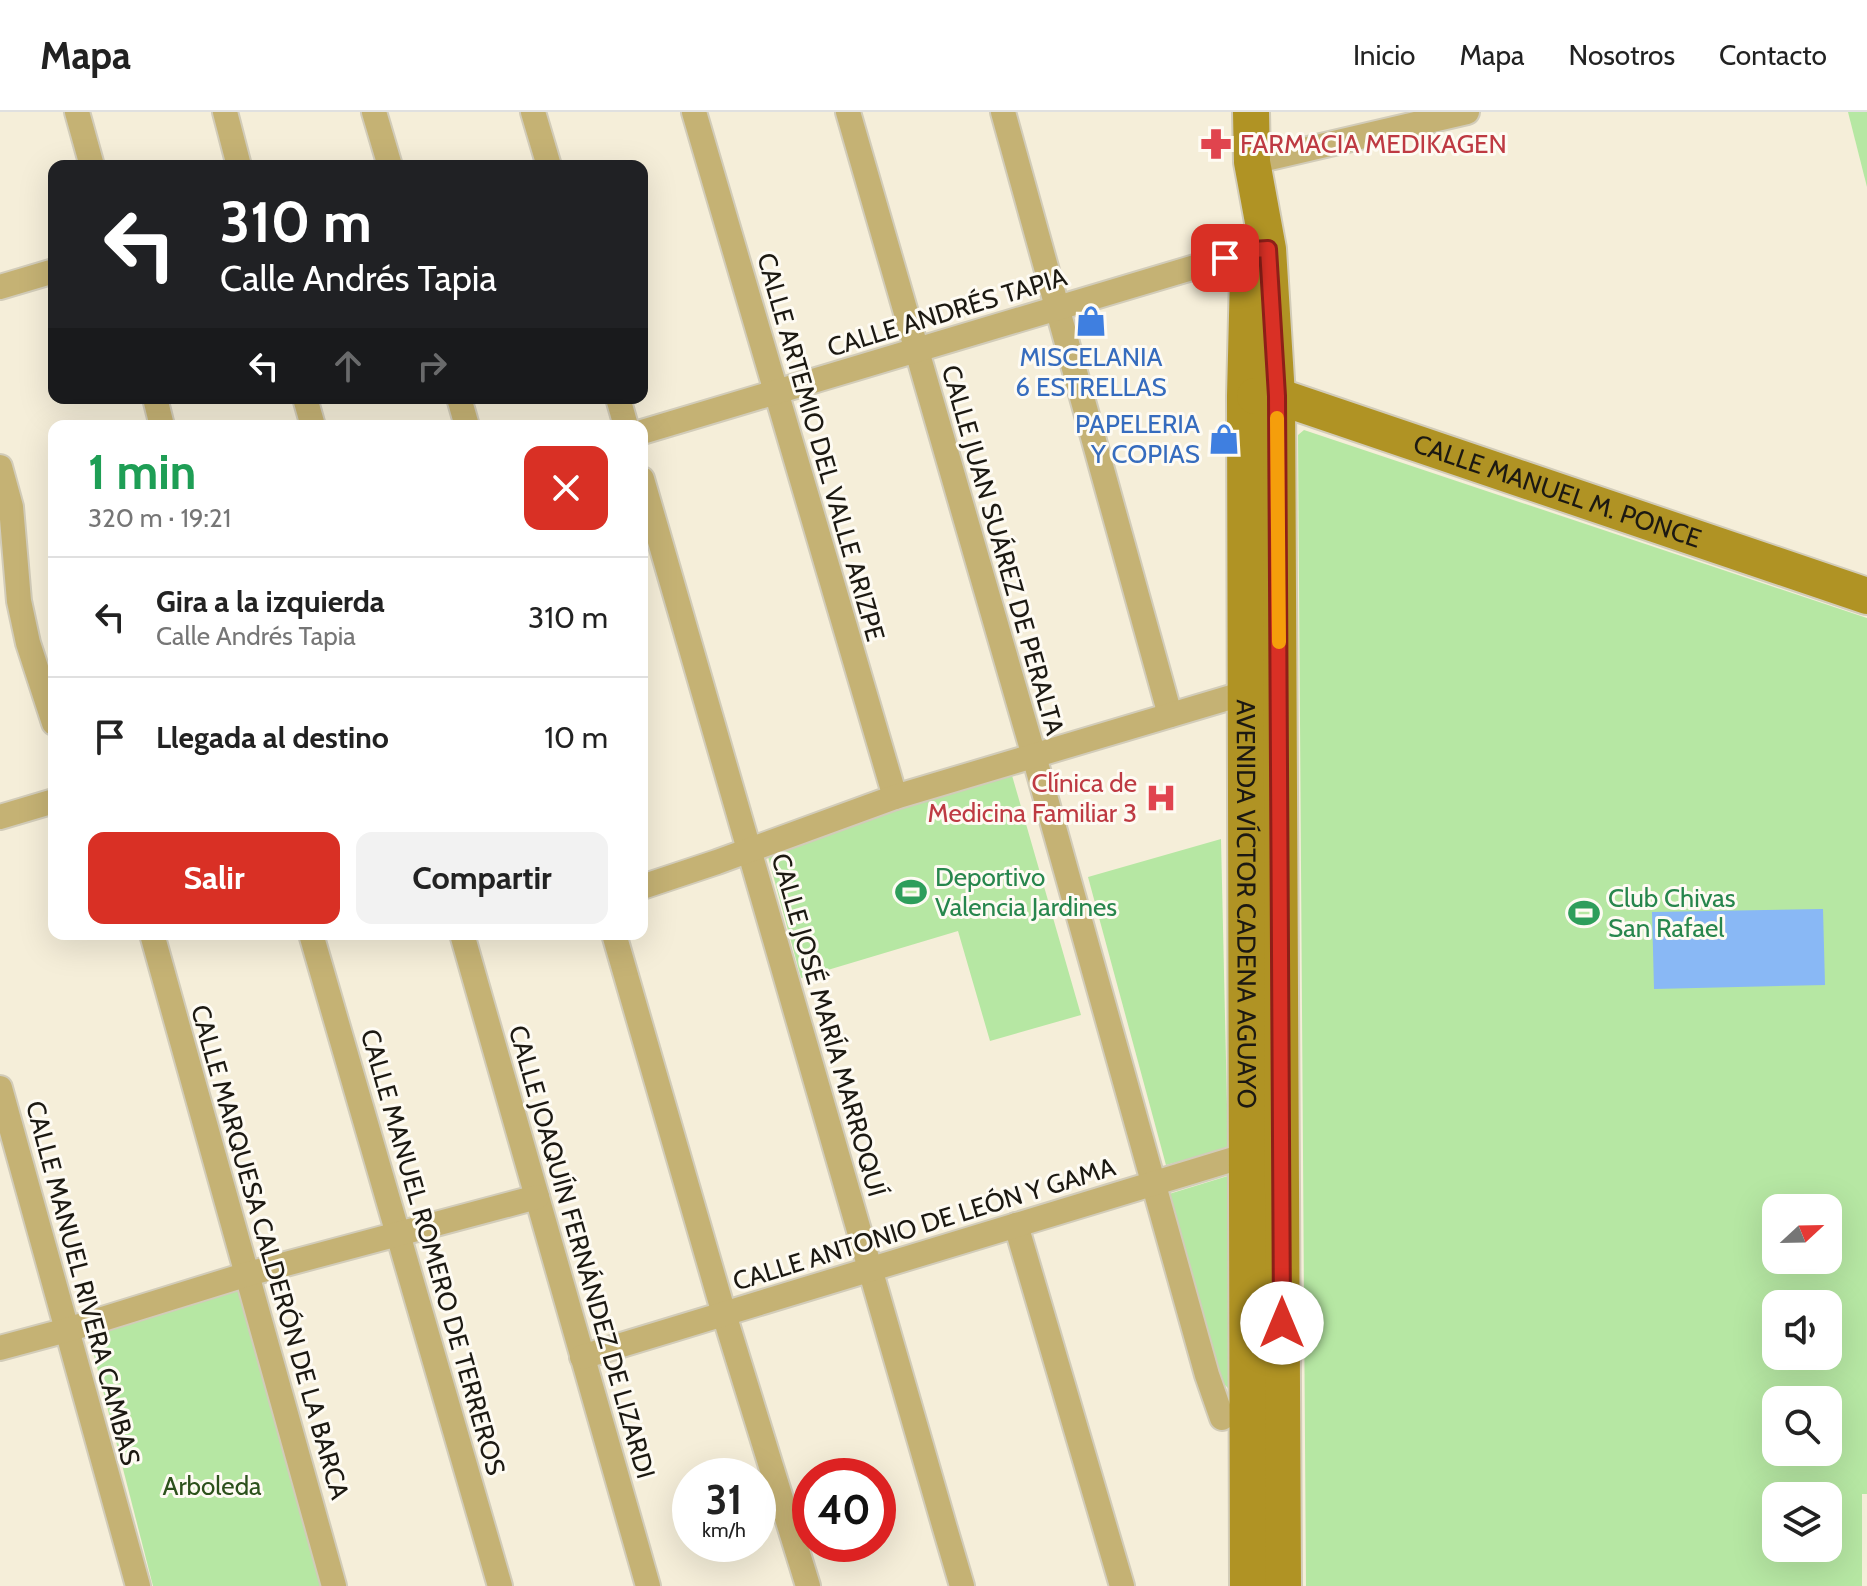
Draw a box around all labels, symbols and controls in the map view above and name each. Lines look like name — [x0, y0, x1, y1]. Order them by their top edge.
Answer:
text: Mapa — [40, 32, 131, 79]
text: Inicio — [1353, 38, 1416, 72]
text: Mapa — [1460, 38, 1525, 72]
text: Nosotros — [1569, 38, 1675, 72]
text: Contacto — [1719, 38, 1827, 72]
pharmacy icon: FARMACIA MEDIKAGEN — [1199, 127, 1233, 161]
place label: FARMACIA MEDIKAGEN — [1240, 128, 1507, 160]
text: 310 m — [220, 188, 372, 256]
icon: left — [88, 192, 192, 296]
pin — [1191, 224, 1259, 292]
icon: arrive — [1203, 236, 1247, 280]
street label: CALLE ARTEMIO DEL VALLE ARIZPE — [750, 249, 892, 645]
text: Calle Andrés Tapia — [220, 256, 497, 300]
street label: CALLE ANDRÉS TAPIA — [823, 260, 1071, 364]
shop icon: MISCELANIA 6 ESTRELLAS — [1074, 304, 1108, 338]
place label: MISCELANIA 6 ESTRELLAS — [1015, 341, 1167, 403]
icon: left — [242, 344, 286, 388]
icon: ahead — [326, 344, 370, 388]
icon: right — [410, 344, 454, 388]
street label: CALLE JUAN SUÁREZ DE PERALTA — [935, 361, 1071, 739]
place label: PAPELERIA Y COPIAS — [1075, 408, 1200, 470]
shop icon: PAPELERIA Y COPIAS — [1207, 422, 1241, 456]
street label: CALLE MANUEL M. PONCE — [1409, 427, 1705, 555]
text: 1 min — [88, 443, 196, 501]
button: close — [524, 446, 608, 530]
text: 320 m · 19:21 — [88, 502, 231, 534]
text: Gira a la izquierda — [156, 583, 385, 620]
icon: left — [88, 595, 132, 639]
text: 310 m — [528, 599, 608, 636]
text: Calle Andrés Tapia — [156, 620, 356, 652]
street label: AVENIDA VÍCTOR CADENA AGUAYO — [1230, 699, 1263, 1109]
icon: arrive — [88, 715, 132, 759]
text: Llegada al destino — [156, 719, 389, 756]
text: 10 m — [544, 719, 608, 756]
place label: Clínica de Medicina Familiar 3 — [928, 767, 1137, 829]
hospital icon: Clínica de Medicina Familiar 3 — [1144, 781, 1178, 815]
button: Salir — [88, 832, 340, 924]
button: Compartir — [356, 832, 608, 924]
street label: CALLE JOSÉ MARÍA MARROQUÍ — [765, 850, 893, 1200]
place label: Deportivo Valencia Jardines — [935, 861, 1117, 923]
sports icon: Deportivo Valencia Jardines — [894, 875, 928, 909]
place label: Club Chivas San Rafael — [1608, 882, 1736, 944]
sports icon: Club Chivas San Rafael — [1567, 896, 1601, 930]
street label: CALLE MARQUESA CALDERÓN DE LA BARCA — [184, 1001, 356, 1503]
street label: CALLE JOAQUÍN FERNÁNDEZ DE LIZARDI — [502, 1022, 662, 1482]
street label: CALLE MANUEL ROMERO DE TERREROS — [354, 1025, 512, 1479]
street label: CALLE MANUEL RIVERA CAMBAS — [19, 1097, 147, 1469]
street label: CALLE ANTONIO DE LEÓN Y GAMA — [729, 1150, 1119, 1298]
north arrow — [1762, 1194, 1842, 1274]
map controls — [1762, 1194, 1842, 1562]
position arrow — [1240, 1281, 1324, 1365]
button: sound — [1762, 1290, 1842, 1370]
button: search — [1762, 1386, 1842, 1466]
speed limit sign: 40 — [792, 1458, 896, 1562]
park label: Arboleda — [162, 1470, 262, 1502]
text: 31 — [706, 1475, 742, 1524]
button: layers — [1762, 1482, 1842, 1562]
text: km/h — [702, 1518, 746, 1542]

